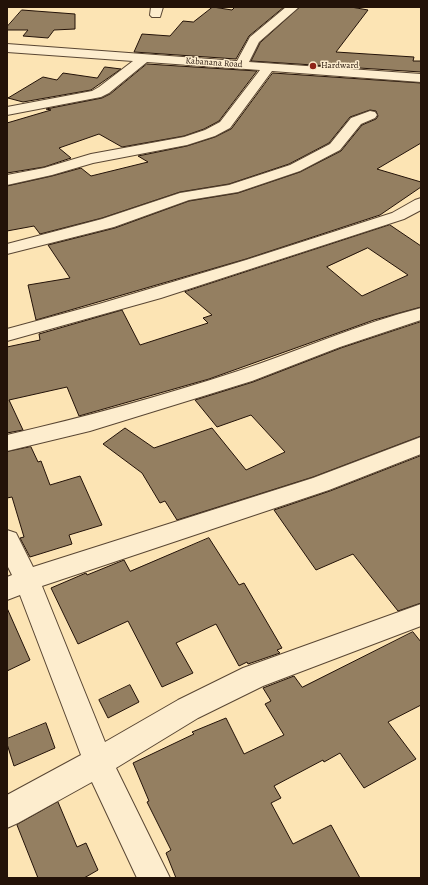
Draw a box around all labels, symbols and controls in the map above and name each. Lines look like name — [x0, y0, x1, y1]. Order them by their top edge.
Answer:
street label: Kabanana Road — [185, 56, 243, 70]
marker: Hardward — [308, 61, 318, 71]
place label: Hardward — [321, 61, 359, 71]

